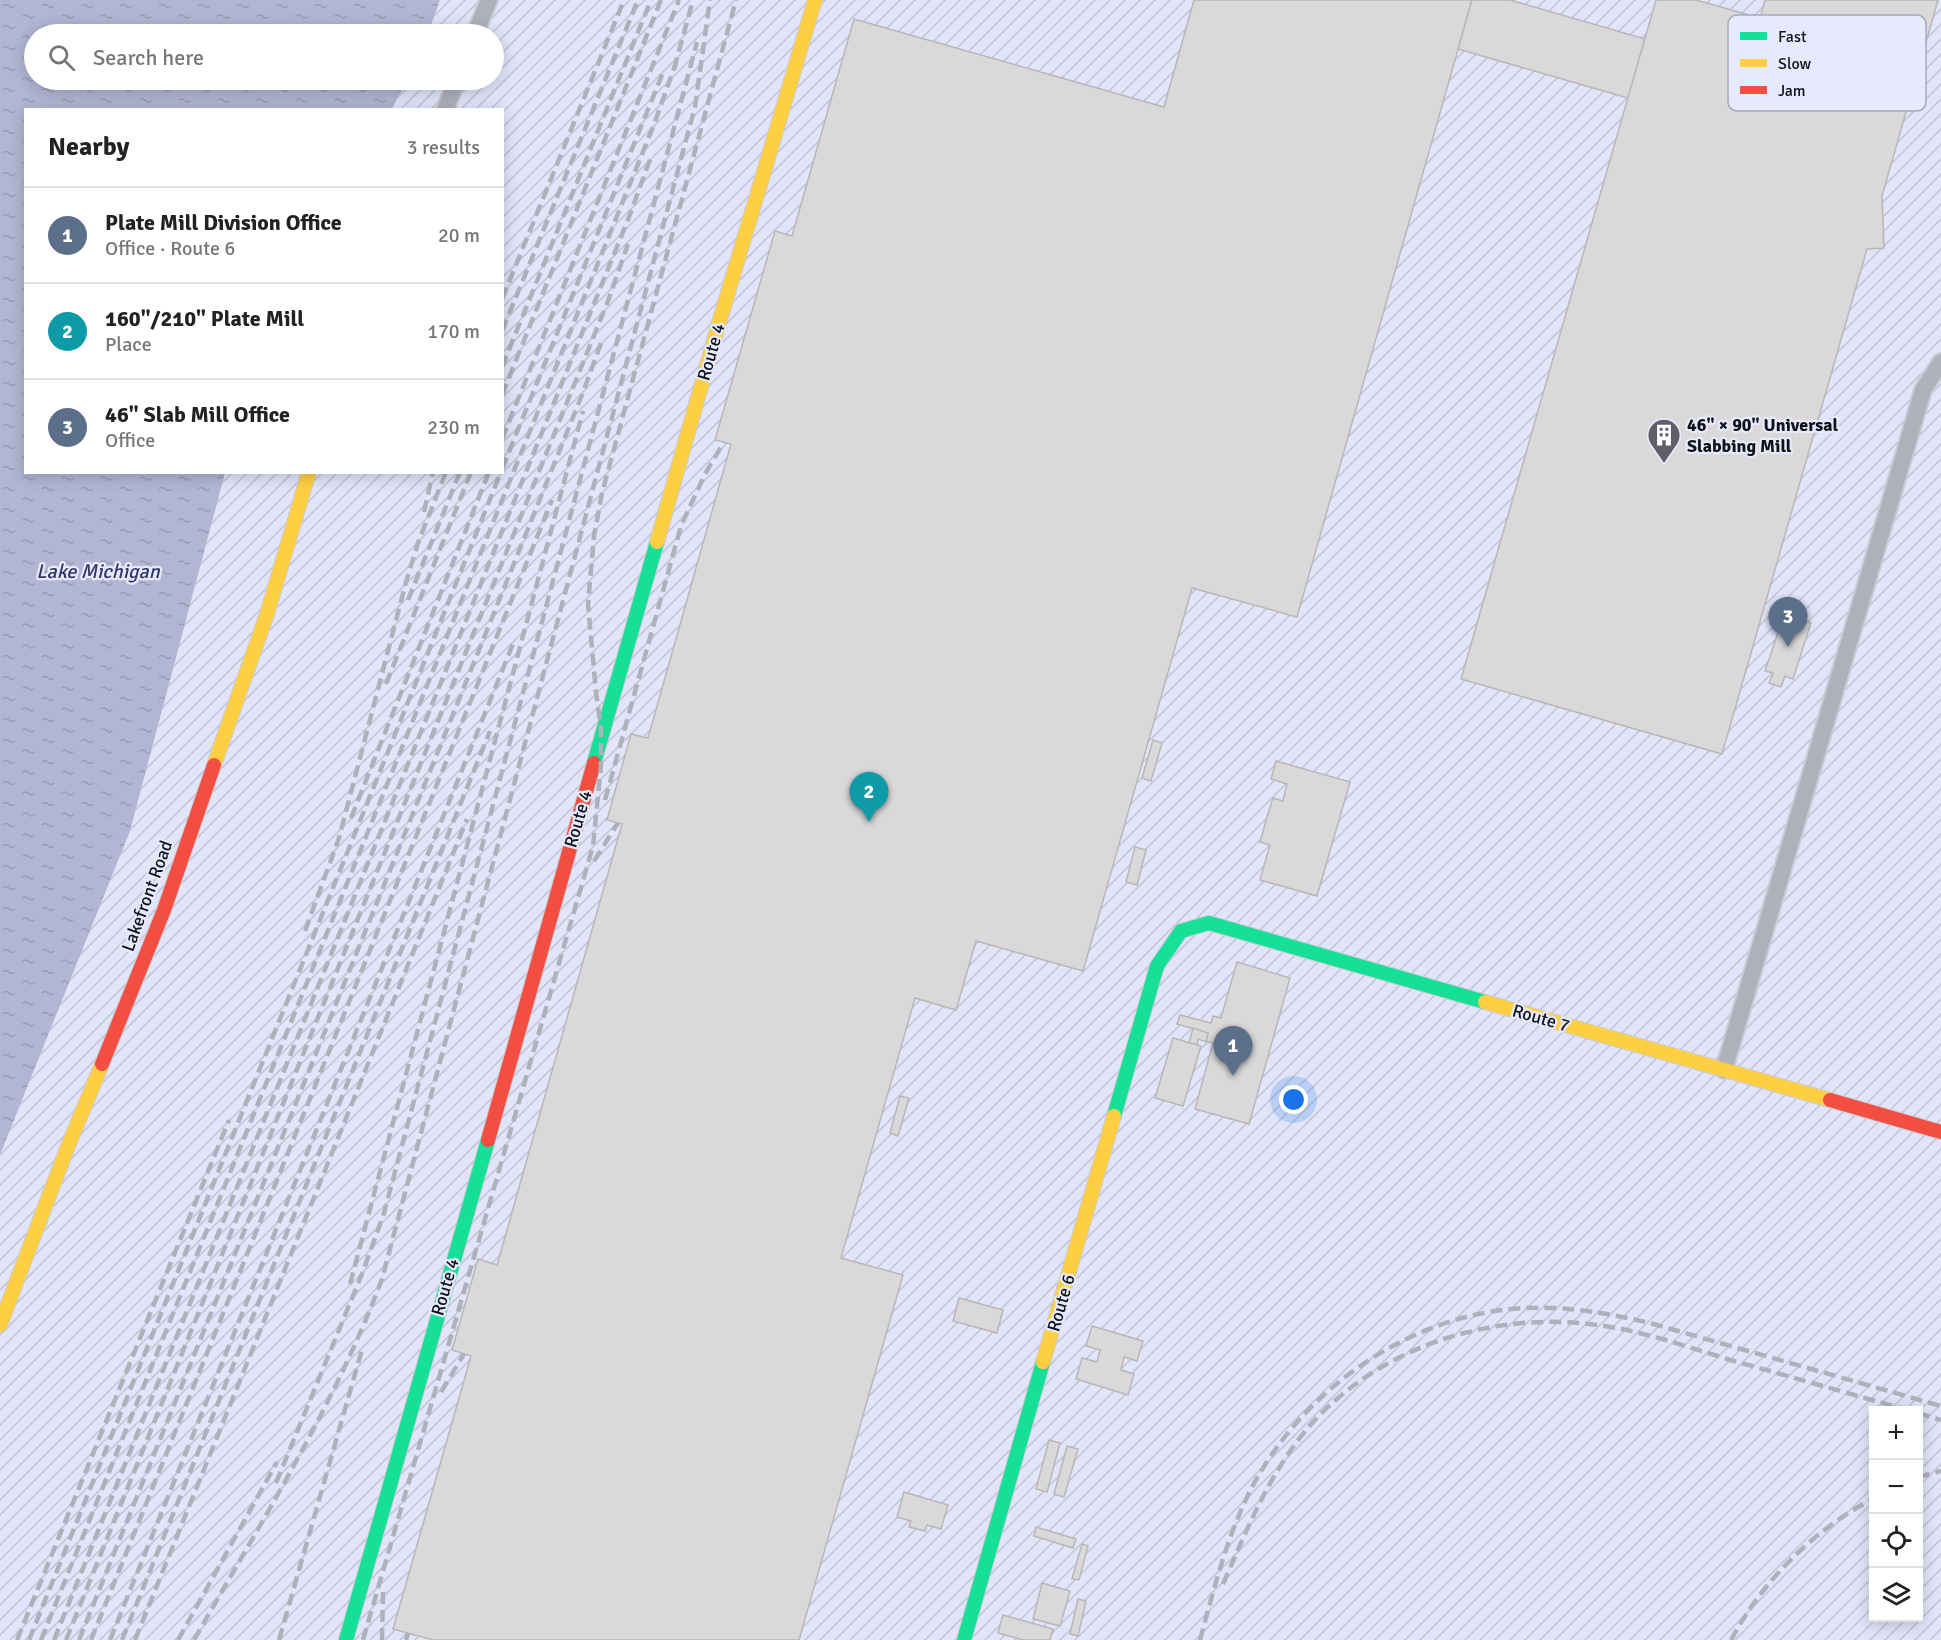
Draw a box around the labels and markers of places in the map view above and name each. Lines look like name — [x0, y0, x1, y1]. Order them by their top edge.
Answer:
place label: 46" × 90" Universal Slabbing Mill — [1687, 414, 1839, 457]
building icon: 46" × 90" Universal Slabbing Mill — [1646, 417, 1682, 464]
pin: 3 — [1768, 598, 1808, 647]
pin: 2 — [850, 772, 888, 822]
pin: 1 — [1214, 1026, 1252, 1076]

